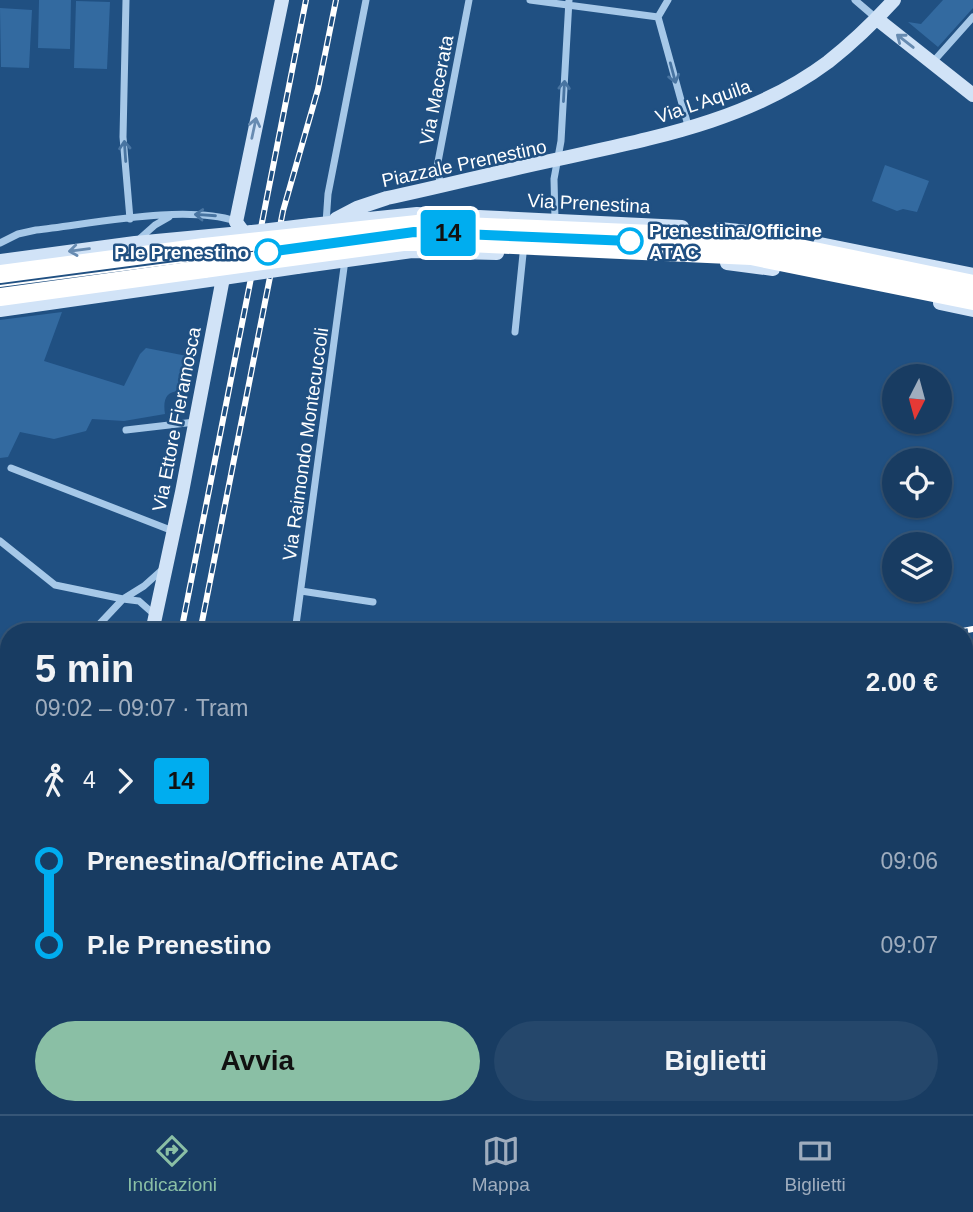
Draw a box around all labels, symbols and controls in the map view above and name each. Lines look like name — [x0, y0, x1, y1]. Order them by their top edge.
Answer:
street label: Via Macerata — [416, 33, 458, 147]
one-way arrow — [896, 33, 914, 48]
one-way arrow — [668, 62, 681, 84]
street label: Via L'Aquila — [653, 75, 754, 128]
one-way arrow — [557, 80, 570, 103]
one-way arrow — [248, 117, 262, 140]
street label: Piazzale Prenestino — [380, 136, 548, 191]
one-way arrow — [118, 140, 131, 163]
street label: Via Prenestina — [527, 190, 651, 217]
one-way arrow — [194, 208, 217, 221]
line badge: 14 — [416, 210, 480, 256]
text: 14 — [435, 219, 461, 246]
place label: Prenestina/Officine ATAC — [649, 220, 822, 263]
marker: Prenestina/Officine ATAC — [617, 228, 643, 254]
marker: P.le Prenestino — [255, 239, 281, 265]
place label: P.le Prenestino — [114, 242, 249, 263]
one-way arrow — [68, 244, 91, 257]
street label: Via Ettore Fieramosca — [148, 325, 205, 513]
street label: Via Raimondo Montecuccoli — [279, 326, 332, 562]
north arrow — [882, 364, 952, 434]
map controls — [882, 364, 952, 602]
button: locate — [882, 448, 952, 518]
button: layers — [882, 532, 952, 602]
text: 5 min — [35, 648, 134, 690]
text: 2.00 € — [866, 667, 938, 697]
text: 09:02 – 09:07 · Tram — [35, 695, 249, 721]
icon: walk — [35, 762, 73, 800]
icon: forward — [106, 762, 144, 800]
text: 4 — [83, 767, 96, 793]
text: 14 — [168, 767, 195, 794]
text: Prenestina/Officine ATAC — [87, 846, 399, 876]
text: 09:06 — [880, 848, 938, 874]
text: P.le Prenestino — [87, 930, 272, 960]
text: 09:07 — [880, 932, 938, 958]
button: Avvia — [35, 1021, 480, 1101]
button: Biglietti — [494, 1021, 938, 1101]
tab: Indicazioni — [127, 1132, 217, 1196]
tab: Mappa — [472, 1132, 530, 1196]
tab: Biglietti — [784, 1132, 846, 1196]

